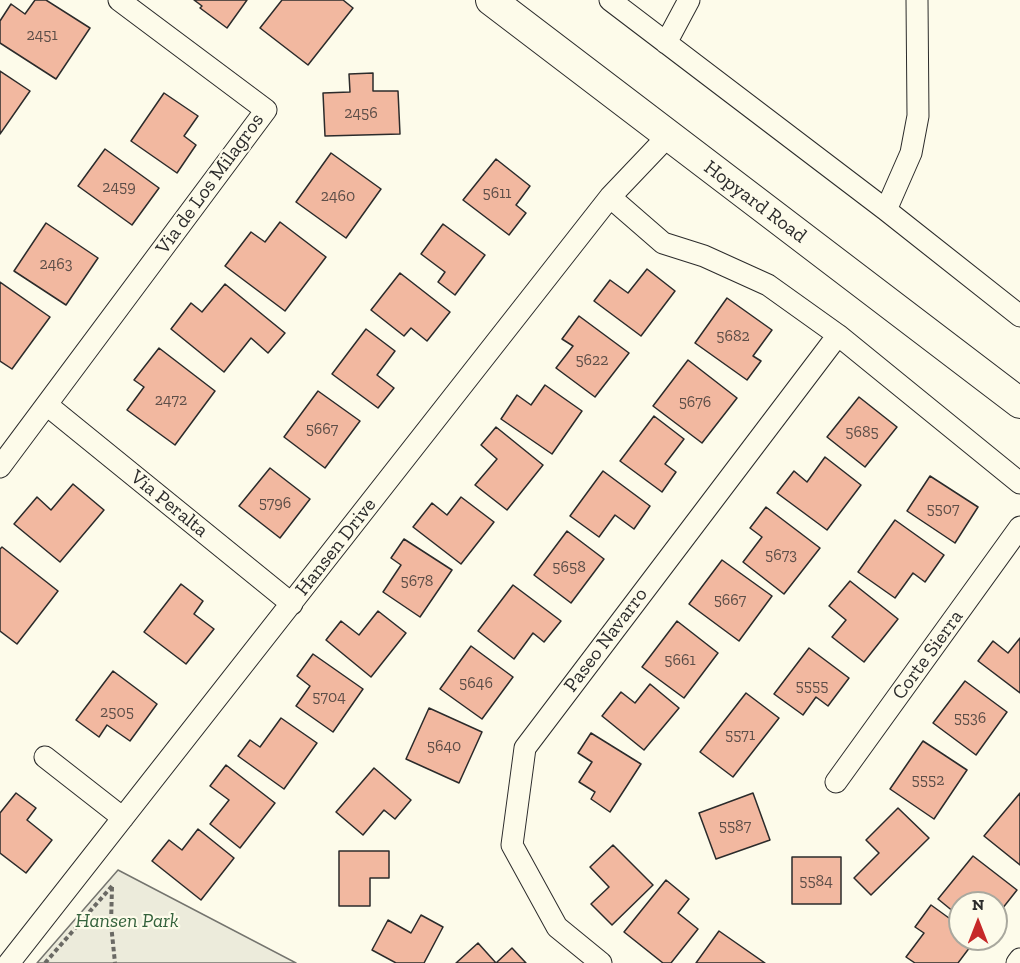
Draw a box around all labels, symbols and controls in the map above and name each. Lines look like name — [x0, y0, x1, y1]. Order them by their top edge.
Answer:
house number: 2451 — [26, 25, 58, 45]
house number: 2456 — [344, 103, 378, 123]
street label: Via de Los Milagros — [151, 109, 269, 259]
street label: Hopyard Road — [699, 156, 811, 248]
house number: 2459 — [102, 177, 136, 197]
house number: 5611 — [482, 183, 512, 203]
house number: 2460 — [321, 186, 355, 206]
house number: 2463 — [39, 254, 73, 274]
house number: 5682 — [716, 326, 750, 346]
house number: 5622 — [575, 350, 609, 370]
house number: 2472 — [155, 390, 187, 410]
house number: 5676 — [679, 392, 711, 412]
house number: 5667 — [306, 419, 338, 439]
house number: 5685 — [845, 422, 879, 442]
street label: Via Peralta — [125, 465, 213, 543]
house number: 5796 — [259, 493, 291, 513]
street label: Hansen Drive — [290, 493, 382, 601]
house number: 5507 — [926, 499, 960, 519]
house number: 5673 — [765, 545, 797, 565]
house number: 5658 — [552, 557, 586, 577]
house number: 5678 — [401, 571, 433, 591]
street label: Paseo Navarro — [559, 583, 653, 697]
house number: 5667 — [714, 590, 746, 610]
street label: Corte Sierra — [887, 605, 969, 705]
house number: 5661 — [664, 650, 696, 670]
house number: 5646 — [459, 673, 493, 693]
house number: 5555 — [796, 676, 828, 696]
house number: 5704 — [312, 687, 346, 707]
house number: 2505 — [100, 702, 134, 722]
house number: 5536 — [954, 708, 986, 728]
house number: 5571 — [725, 725, 755, 745]
house number: 5640 — [427, 736, 461, 756]
house number: 5552 — [912, 770, 944, 790]
house number: 5587 — [719, 816, 751, 836]
house number: 5584 — [799, 871, 833, 891]
north arrow — [948, 891, 1008, 951]
text: N — [972, 895, 984, 914]
park label: Hansen Park — [75, 909, 179, 933]

